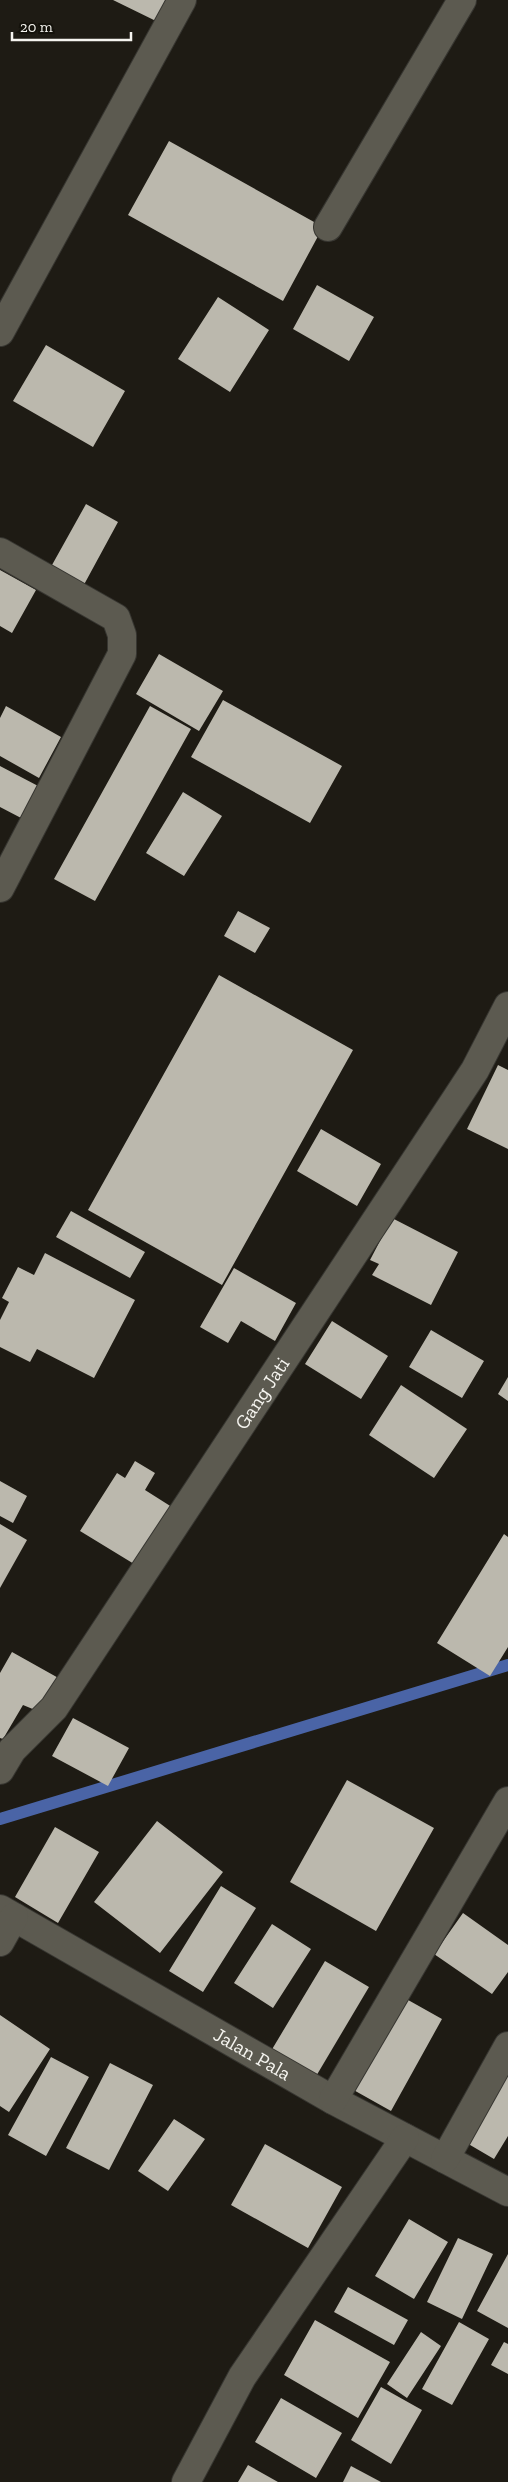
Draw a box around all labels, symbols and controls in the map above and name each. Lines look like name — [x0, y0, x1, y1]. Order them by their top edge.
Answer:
scale bar — [12, 10, 131, 42]
text: 20 m — [20, 18, 53, 36]
street label: Gang Jati — [229, 1352, 294, 1434]
street label: Jalan Pala — [209, 2022, 296, 2086]

